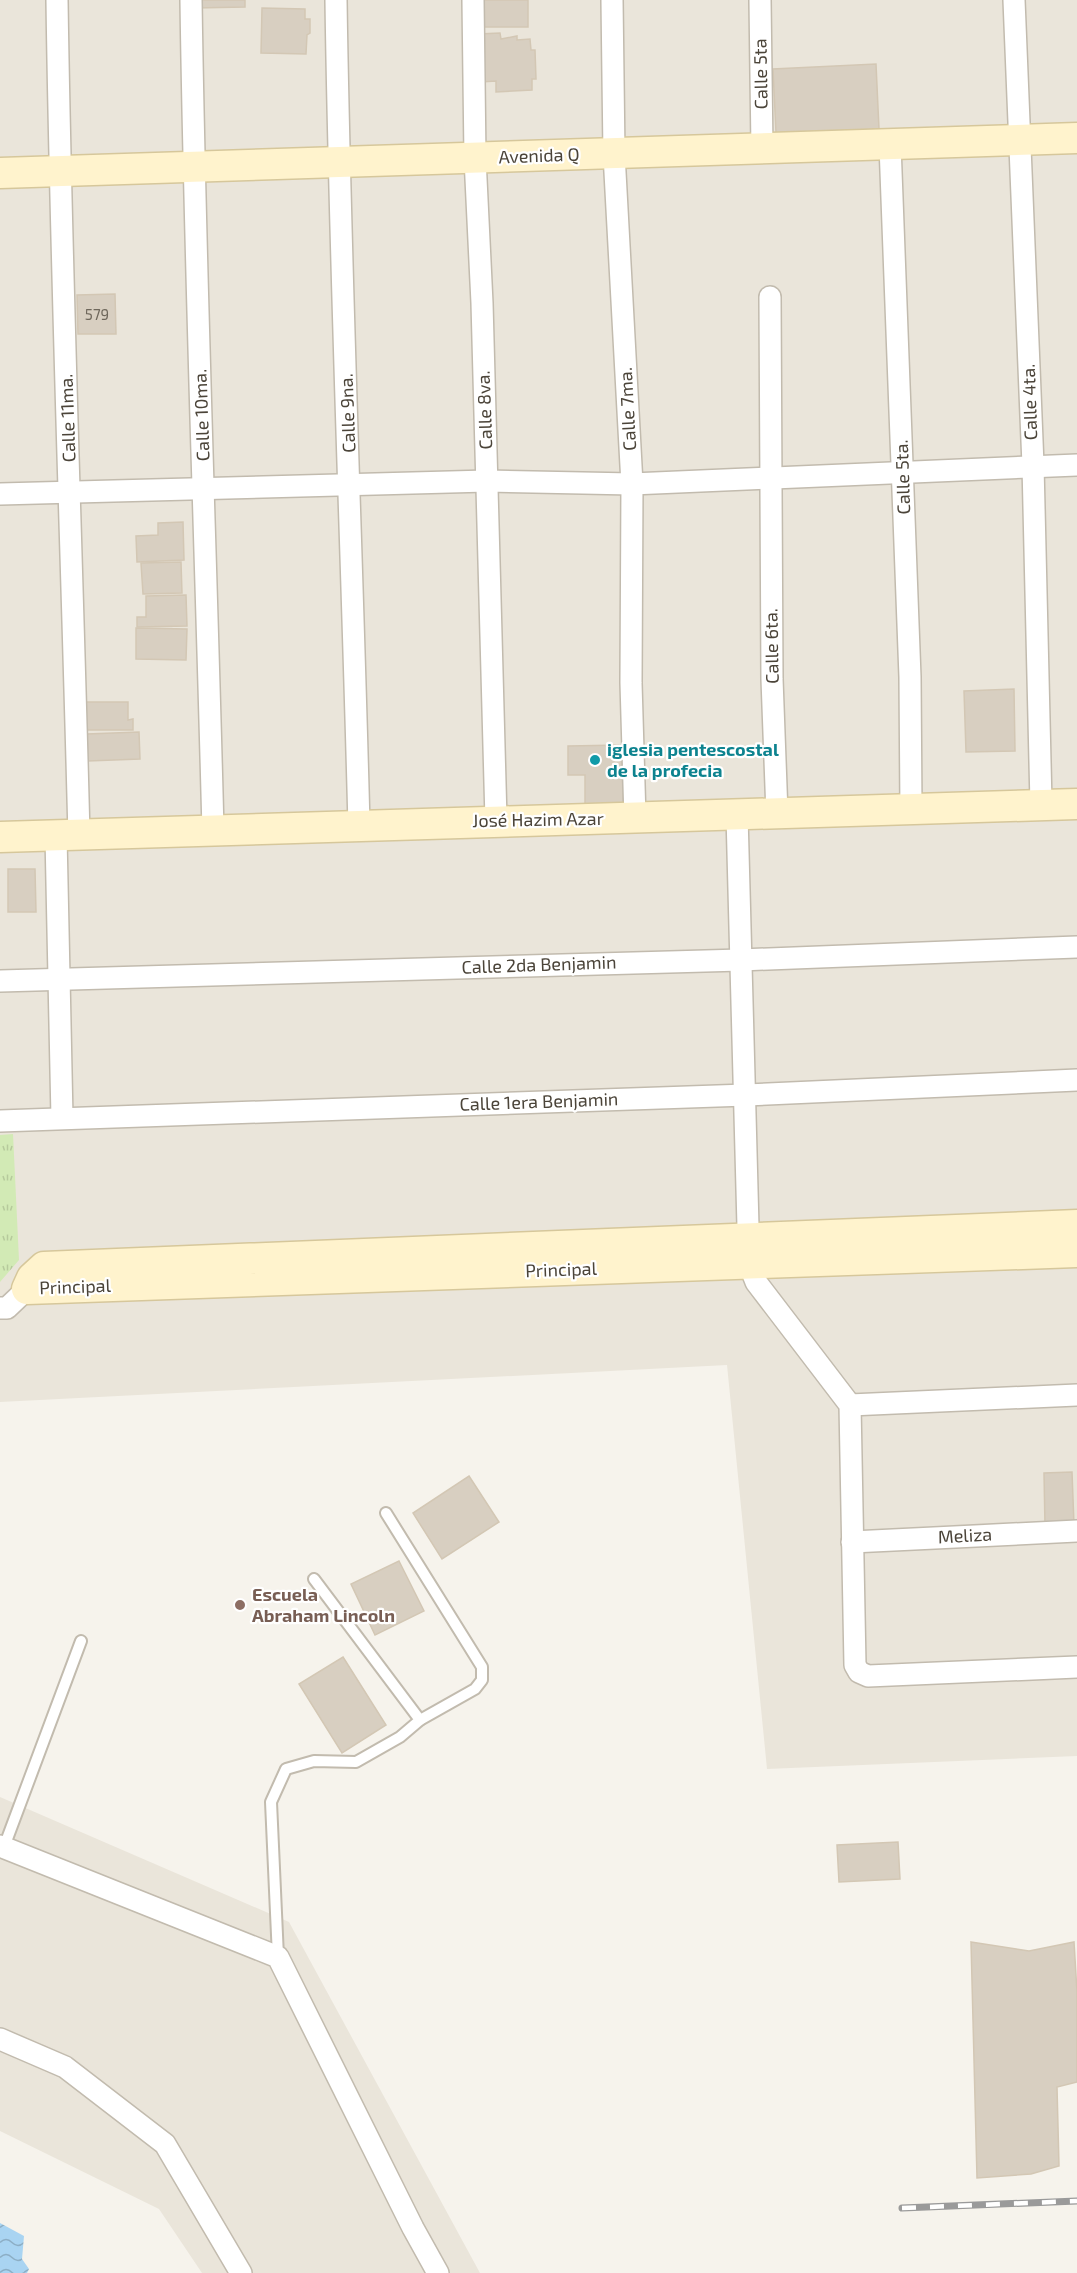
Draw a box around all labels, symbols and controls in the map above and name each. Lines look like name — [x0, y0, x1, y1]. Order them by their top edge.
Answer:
street label: Calle 5ta — [748, 38, 772, 110]
street label: Avenida Q — [498, 143, 580, 167]
house number: 579 — [85, 305, 109, 323]
street label: Calle 4ta. — [1017, 363, 1041, 441]
street label: Calle 7ma. — [614, 367, 640, 451]
street label: Calle 10ma. — [188, 369, 214, 462]
street label: Calle 8va. — [472, 370, 496, 450]
street label: Calle 11ma. — [54, 373, 80, 463]
street label: Calle 9na. — [335, 373, 359, 453]
street label: Calle 5ta. — [890, 439, 914, 515]
street label: Calle 6ta. — [759, 608, 783, 684]
place label: iglesia pentescostal de la profecia — [607, 738, 779, 781]
marker: iglesia pentescostal de la profecia — [588, 753, 602, 767]
street label: José Hazim Azar — [472, 807, 604, 831]
street label: Calle 2da Benjamin — [461, 950, 617, 978]
street label: Calle 1era Benjamin — [459, 1087, 619, 1115]
street label: Principal — [525, 1257, 598, 1281]
street label: Principal — [39, 1274, 112, 1298]
street label: Meliza — [937, 1523, 993, 1547]
place label: Escuela Abraham Lincoln — [252, 1583, 395, 1626]
marker: Escuela Abraham Lincoln — [233, 1598, 247, 1612]

